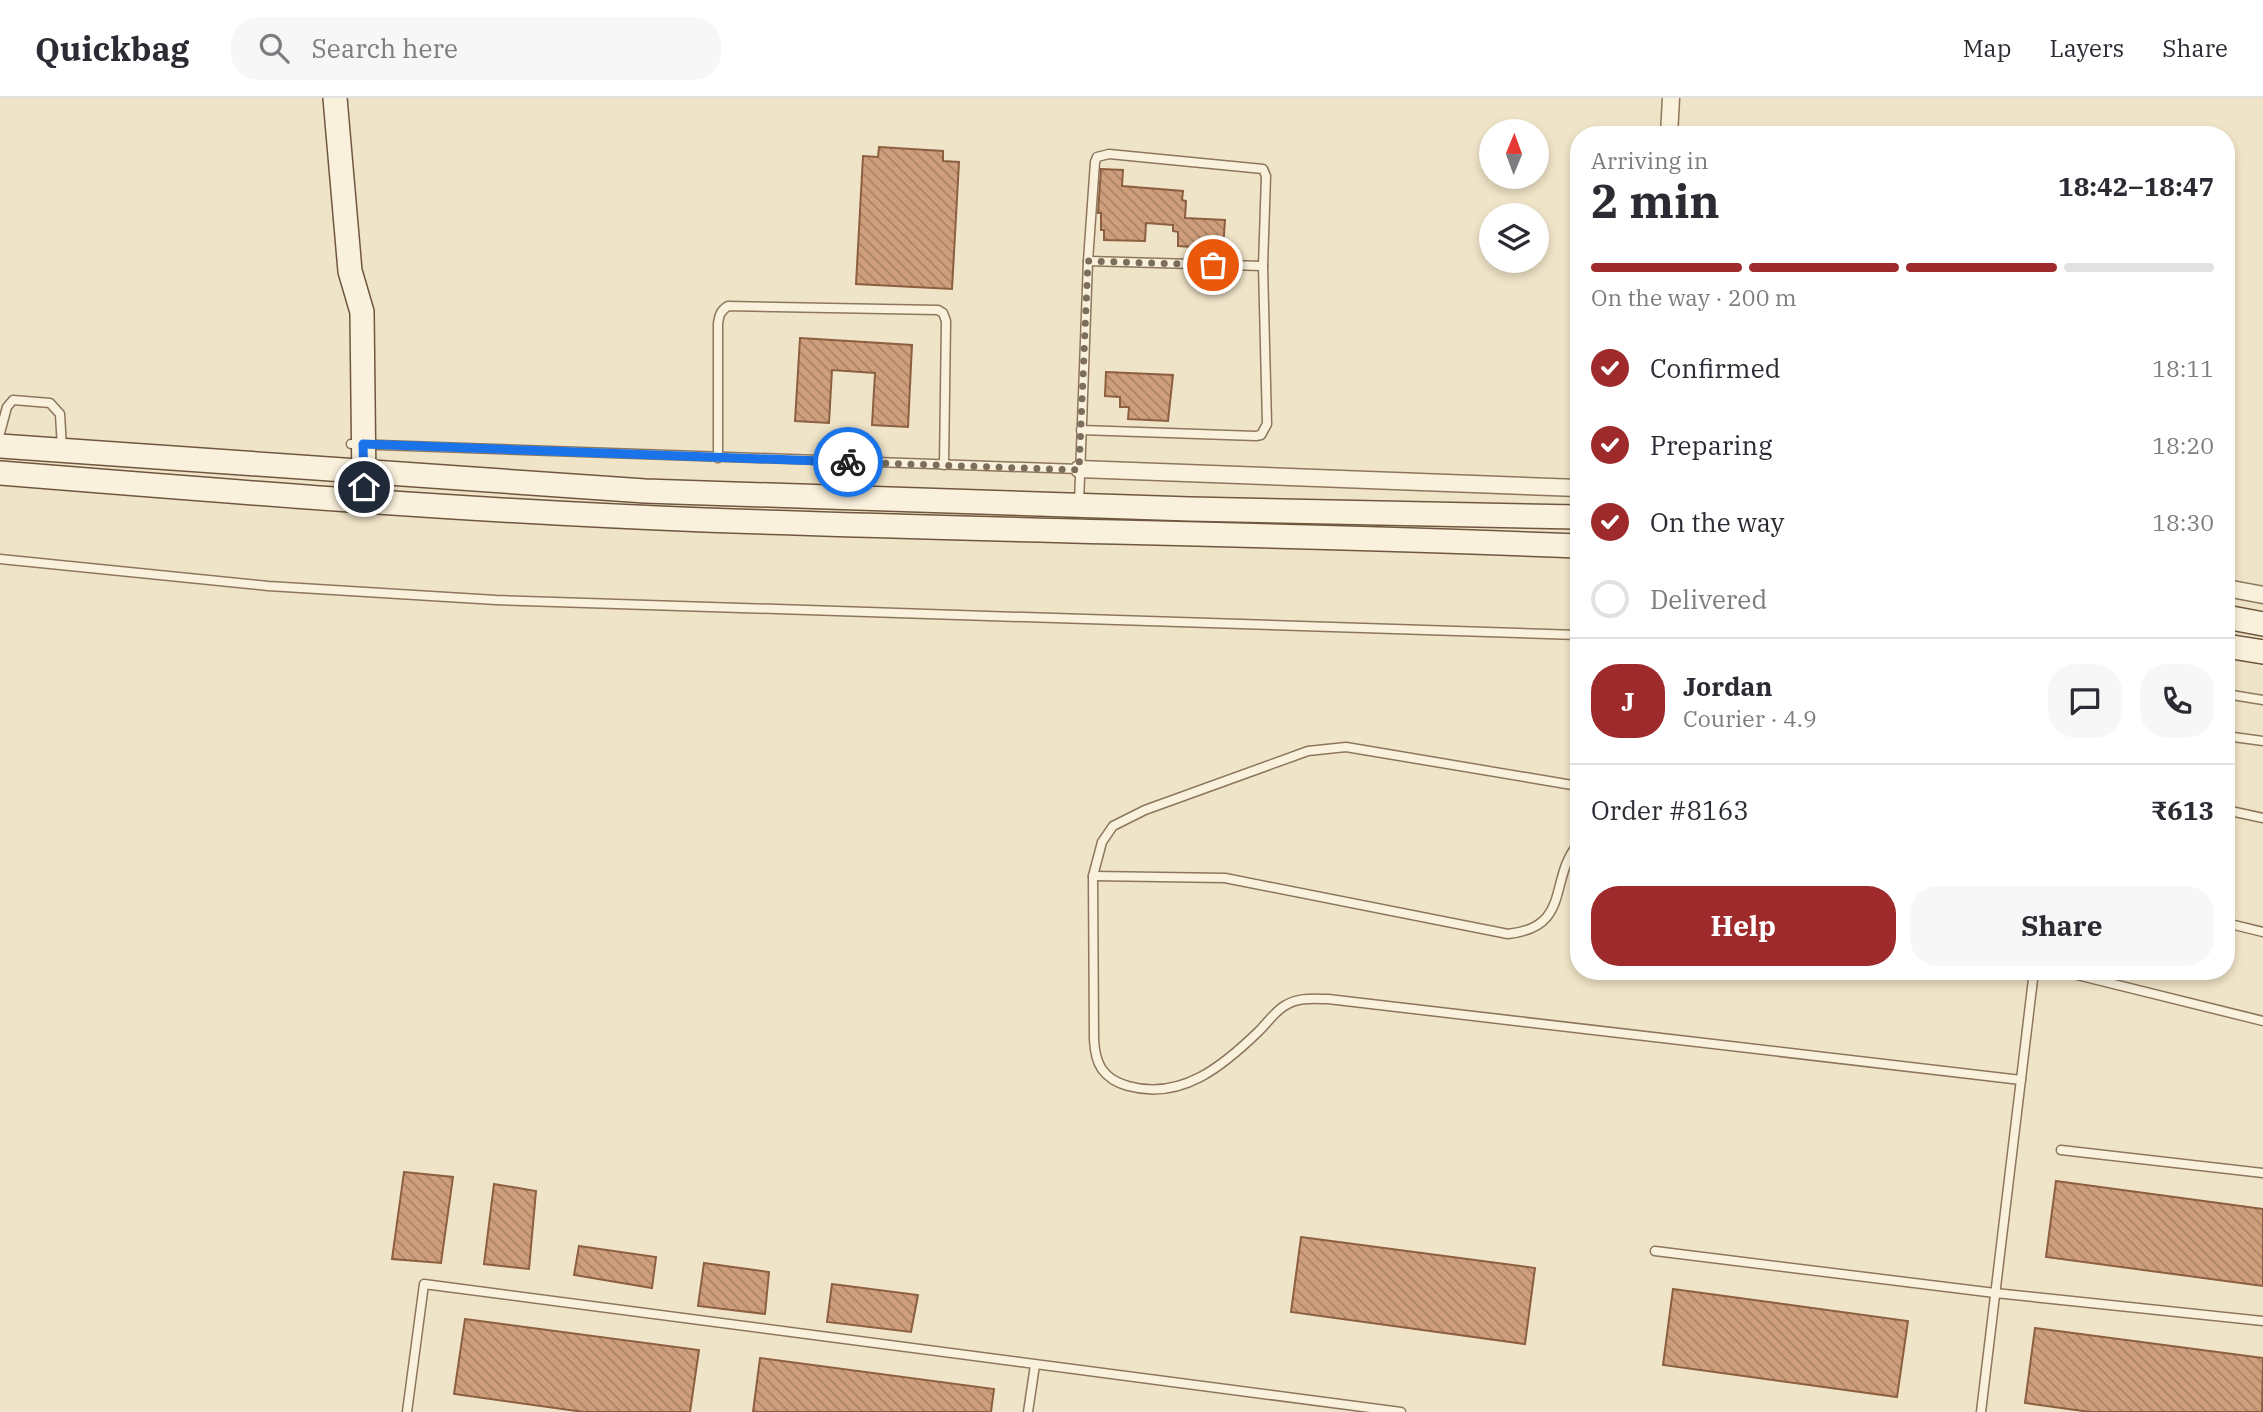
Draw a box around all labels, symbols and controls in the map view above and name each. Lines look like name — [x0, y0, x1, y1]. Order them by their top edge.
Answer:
search box — [231, 17, 721, 80]
text: Quickbag — [35, 27, 189, 70]
icon: search — [255, 29, 293, 67]
text: Search here — [311, 31, 458, 65]
text: Map — [1963, 32, 2011, 64]
text: Layers — [2049, 32, 2124, 64]
text: Share — [2162, 32, 2228, 64]
north arrow — [1479, 119, 1549, 189]
map controls — [1479, 119, 1549, 273]
text: Arriving in — [1591, 145, 1708, 175]
text: 18:42–18:47 — [2058, 169, 2214, 203]
text: 2 min — [1591, 171, 1720, 231]
button: layers — [1479, 203, 1549, 273]
pin — [1183, 235, 1243, 295]
icon: bag — [1194, 246, 1232, 284]
text: On the way · 200 m — [1591, 282, 1797, 312]
icon: check — [1591, 349, 1629, 387]
text: Confirmed — [1650, 351, 1781, 385]
text: 18:11 — [2152, 353, 2214, 383]
icon: check — [1591, 426, 1629, 464]
courier — [813, 427, 883, 497]
text: Preparing — [1650, 428, 1772, 462]
text: 18:20 — [2152, 430, 2214, 460]
icon: bike — [829, 443, 867, 481]
pin — [334, 457, 394, 517]
icon: home — [345, 468, 383, 506]
icon: check — [1591, 503, 1629, 541]
text: On the way — [1650, 505, 1784, 539]
text: 18:30 — [2152, 507, 2214, 537]
text: Delivered — [1650, 582, 1767, 616]
button: chat — [2048, 664, 2122, 738]
button: phone — [2140, 664, 2214, 738]
text: Jordan — [1683, 669, 1773, 703]
text: J — [1621, 684, 1635, 718]
text: Courier · 4.9 — [1683, 703, 1817, 733]
text: Order #8163 — [1591, 793, 1749, 827]
text: ₹613 — [2151, 793, 2214, 827]
button: Help — [1591, 886, 1896, 966]
button: Share — [1910, 886, 2214, 966]

